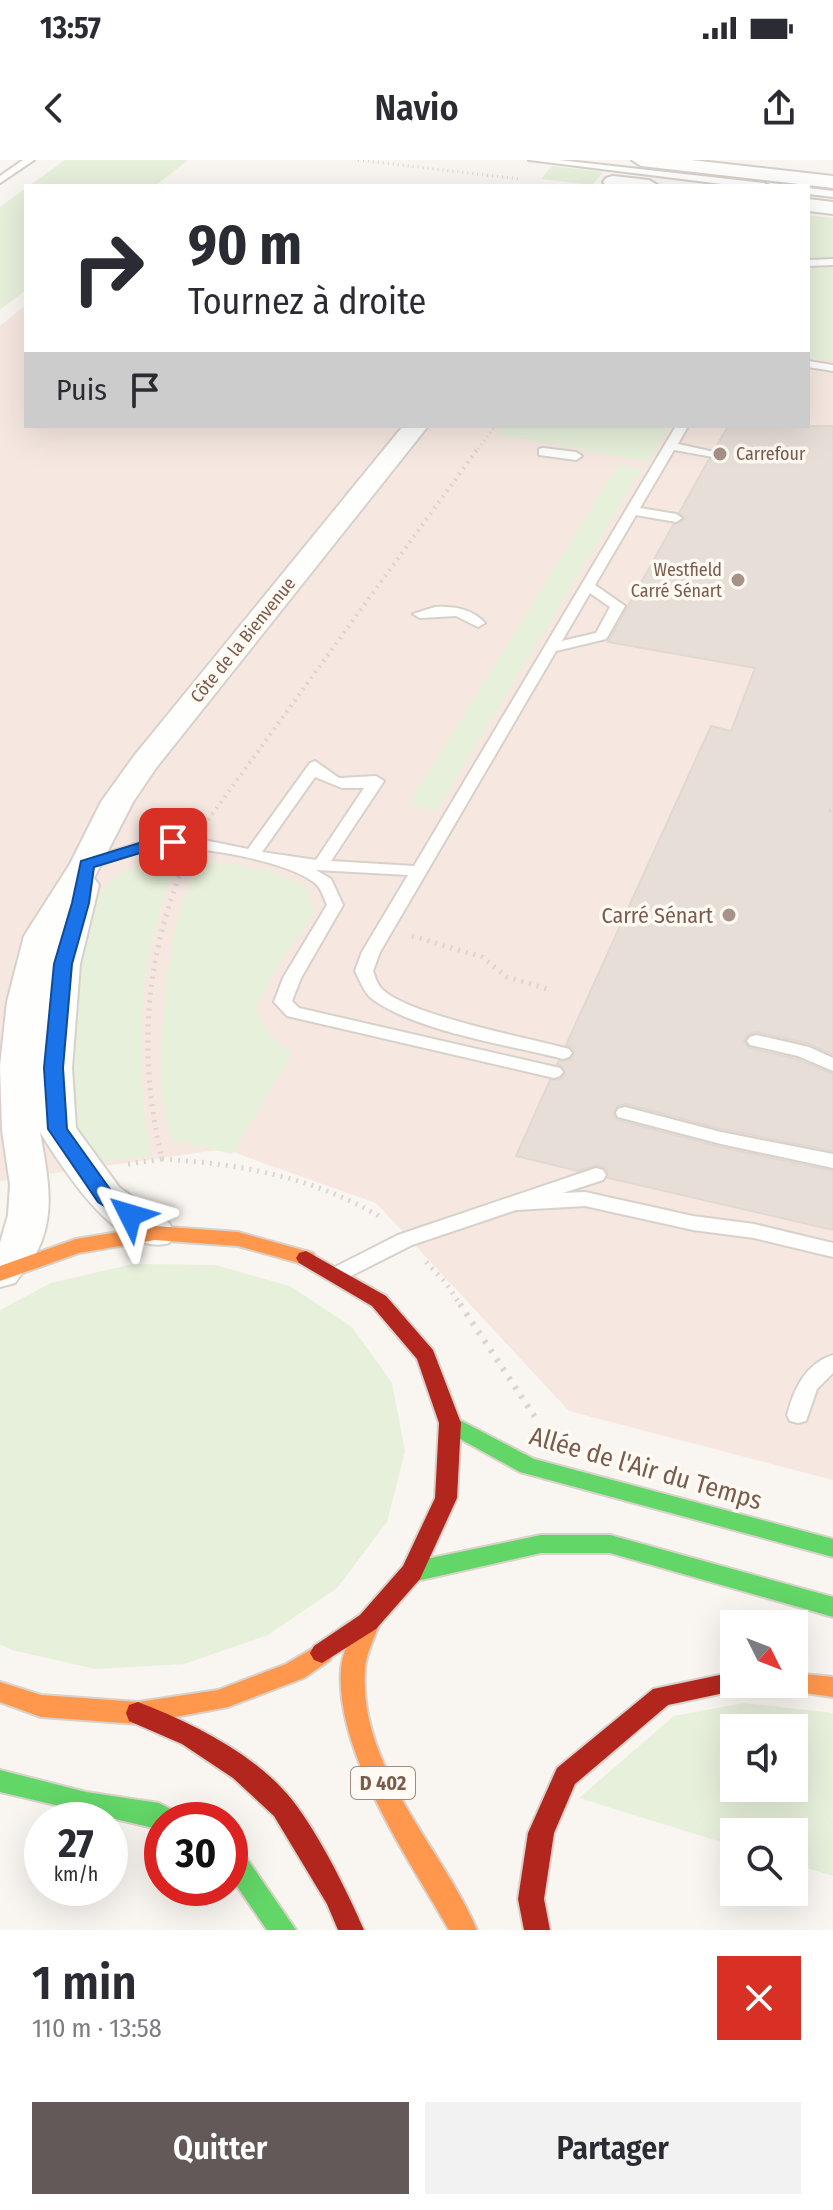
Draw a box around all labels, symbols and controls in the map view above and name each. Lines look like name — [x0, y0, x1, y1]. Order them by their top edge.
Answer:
text: 13:57 — [40, 10, 101, 46]
icon: back — [32, 86, 76, 130]
text: Navio — [374, 86, 459, 130]
icon: share — [757, 86, 801, 130]
text: 90 m — [188, 212, 302, 279]
icon: right — [56, 216, 160, 320]
text: Tournez à droite — [188, 280, 426, 324]
icon: arrive — [123, 368, 167, 412]
text: Puis — [56, 372, 107, 408]
place label: Carrefour — [736, 443, 806, 465]
marker: Carrefour — [711, 445, 729, 463]
place label: Westfield Carré Sénart — [631, 559, 722, 602]
marker: Westfield Carré Sénart — [729, 571, 747, 589]
street label: Côte de la Bienvenue — [186, 573, 300, 707]
pin — [139, 808, 207, 876]
icon: arrive — [151, 820, 195, 864]
place label: Carré Sénart — [601, 902, 714, 929]
marker: Carré Sénart — [720, 906, 738, 924]
position arrow — [88, 1173, 172, 1257]
street label: Allée de l'Air du Temps — [526, 1420, 766, 1517]
north arrow — [720, 1610, 808, 1698]
map controls — [720, 1610, 808, 1906]
button: sound — [720, 1714, 808, 1802]
road number: D 402 — [351, 1767, 415, 1799]
speed limit sign: 30 — [144, 1802, 248, 1906]
button: search — [720, 1818, 808, 1906]
text: 27 — [58, 1820, 94, 1868]
text: km/h — [54, 1862, 98, 1886]
text: 1 min — [32, 1954, 137, 2012]
button: close — [717, 1956, 801, 2040]
text: 110 m · 13:58 — [32, 2013, 162, 2044]
button: Quitter — [32, 2102, 409, 2194]
button: Partager — [425, 2102, 801, 2194]

